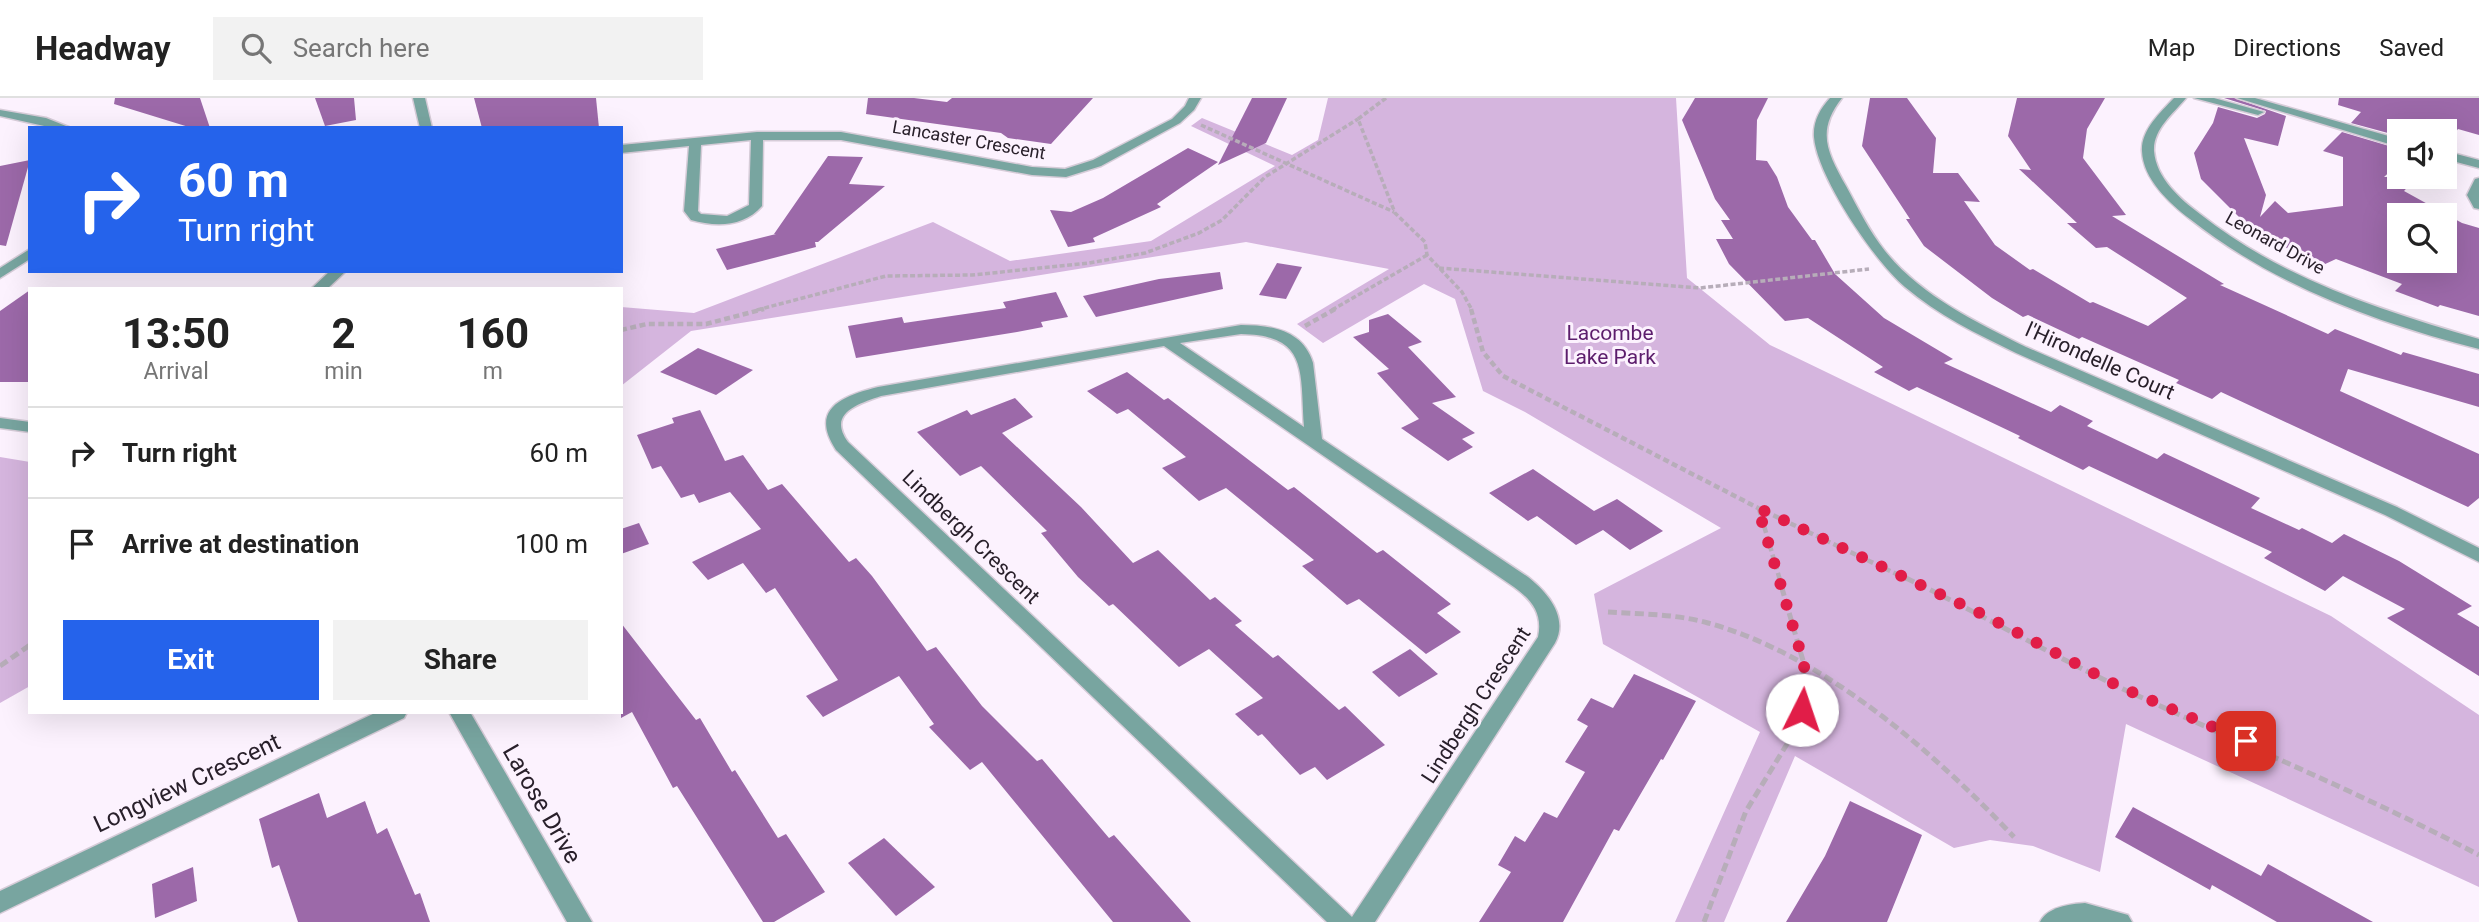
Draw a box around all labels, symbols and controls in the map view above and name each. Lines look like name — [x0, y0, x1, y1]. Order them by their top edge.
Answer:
search box — [213, 17, 703, 80]
text: Headway — [35, 29, 171, 68]
icon: search — [237, 29, 275, 67]
text: Search here — [293, 33, 429, 63]
text: Map — [2148, 34, 2195, 62]
text: Directions — [2233, 34, 2341, 62]
text: Saved — [2379, 34, 2444, 62]
street label: Lancaster Crescent — [891, 116, 1047, 163]
map controls — [2387, 119, 2457, 273]
button: sound — [2387, 119, 2457, 189]
text: 60 m — [178, 152, 289, 209]
icon: right — [63, 154, 154, 245]
button: search — [2387, 203, 2457, 273]
street label: Leonard Drive — [2222, 207, 2329, 278]
text: Turn right — [178, 211, 314, 249]
text: 13:50 — [122, 309, 230, 358]
text: 2 — [331, 309, 356, 358]
text: 160 — [457, 309, 529, 358]
street label: l'Hirondelle Court — [2022, 317, 2178, 405]
park label: Lacombe Lake Park — [1564, 321, 1656, 369]
text: Arrival — [143, 358, 209, 385]
text: min — [324, 358, 363, 385]
text: m — [483, 358, 503, 385]
icon: right — [63, 434, 101, 472]
text: Turn right — [122, 438, 237, 468]
text: 60 m — [530, 438, 588, 468]
street label: Lindbergh Crescent — [897, 465, 1045, 609]
icon: arrive — [63, 525, 101, 563]
text: Arrive at destination — [122, 529, 359, 559]
text: 100 m — [515, 529, 588, 559]
button: Exit — [63, 620, 319, 700]
button: Share — [333, 620, 588, 700]
street label: Lindbergh Crescent — [1417, 622, 1536, 788]
position arrow — [1765, 673, 1839, 747]
pin — [2216, 711, 2276, 771]
icon: arrive — [2227, 722, 2265, 760]
street label: Longview Crescent — [89, 727, 285, 838]
street label: Larose Drive — [497, 740, 587, 868]

